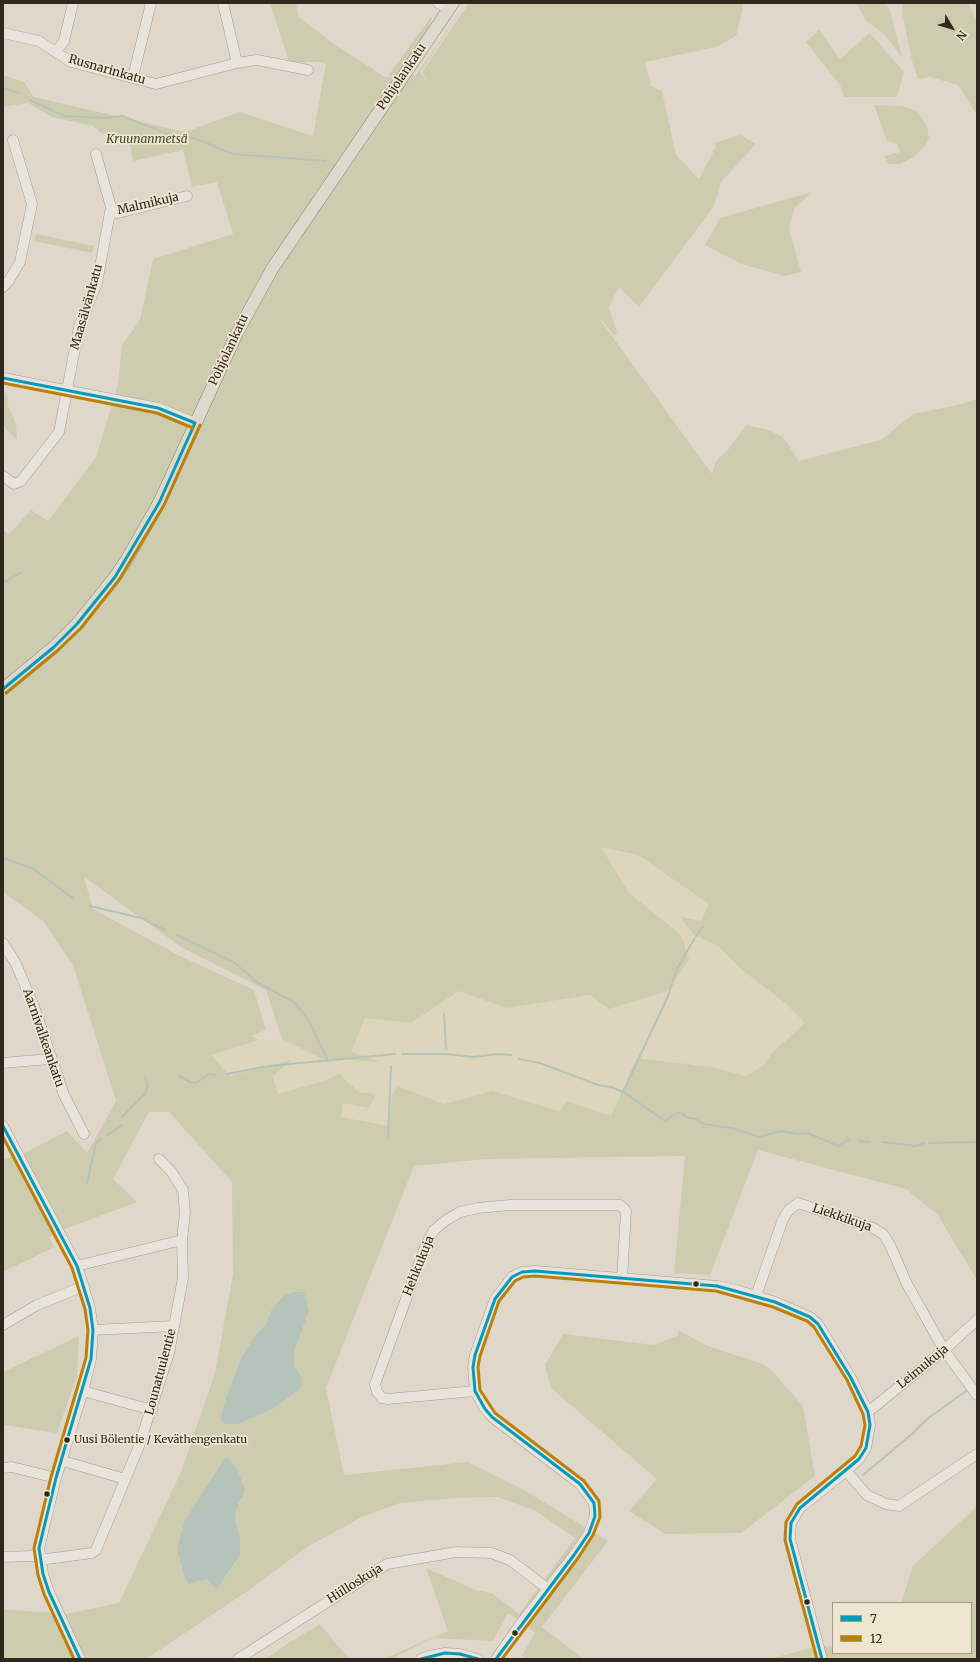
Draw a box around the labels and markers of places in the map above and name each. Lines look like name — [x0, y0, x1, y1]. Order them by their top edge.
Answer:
unlabelled marker — [691, 1279, 701, 1289]
place label: Uusi Bölentie / Keväthengenkatu — [74, 1433, 247, 1447]
marker: Uusi Bölentie / Keväthengenkatu — [62, 1435, 72, 1445]
unlabelled marker — [42, 1489, 52, 1499]
unlabelled marker — [802, 1597, 812, 1607]
unlabelled marker — [510, 1628, 520, 1638]

